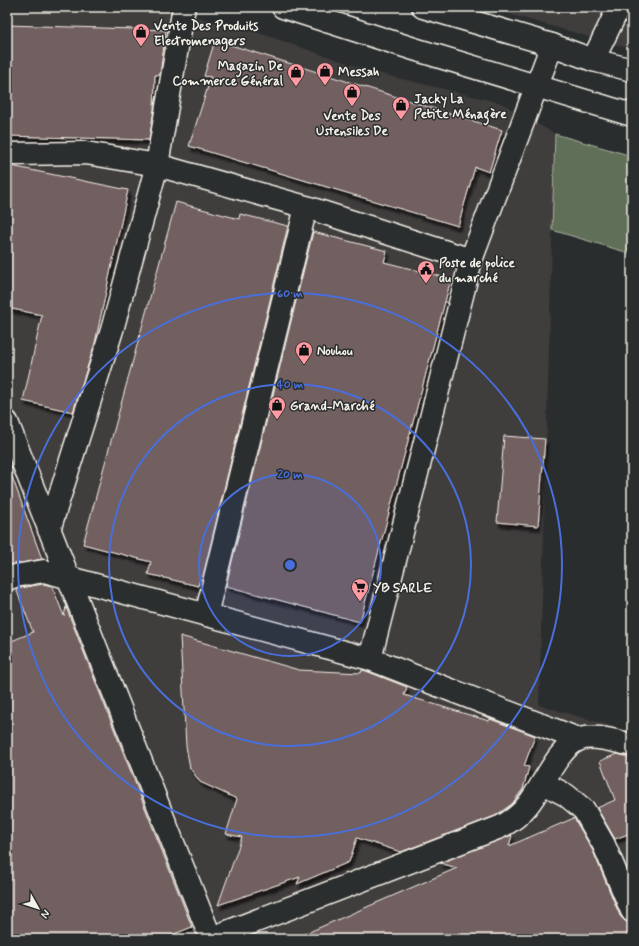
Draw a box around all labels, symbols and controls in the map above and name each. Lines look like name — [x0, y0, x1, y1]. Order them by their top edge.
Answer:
place label: Vente Des Produits Electromenagers — [154, 18, 258, 52]
shop icon: Vente Des Produits Electromenagers — [131, 22, 151, 47]
place label: Magazin De Commerce Général — [173, 58, 284, 90]
shop icon: Messah — [315, 61, 335, 86]
shop icon: Magazin De Commerce Général — [286, 62, 306, 87]
place label: Messah — [338, 64, 380, 81]
shop icon: Vente Des Ustensiles De — [342, 82, 362, 107]
place label: Jacky La Petite Ménagère — [414, 91, 507, 126]
shop icon: Jacky La Petite Ménagère — [391, 95, 411, 120]
place label: Vente Des Ustensiles De — [316, 108, 389, 140]
place label: Poste de police du marché — [439, 255, 516, 287]
public building icon: Poste de police du marché — [416, 259, 436, 284]
text: 60 m — [277, 286, 303, 302]
shop icon: Nouhou — [294, 340, 314, 365]
place label: Nouhou — [317, 343, 353, 360]
text: 40 m — [277, 377, 304, 393]
shop icon: Grand-Marché — [267, 395, 287, 420]
place label: Grand-Marché — [290, 398, 375, 415]
text: 20 m — [277, 467, 303, 483]
centre of rings — [283, 558, 297, 572]
supermarket icon: YB SARLE — [350, 577, 370, 602]
place label: YB SARLE — [373, 580, 433, 597]
north arrow — [18, 888, 58, 928]
text: N — [37, 906, 53, 921]

